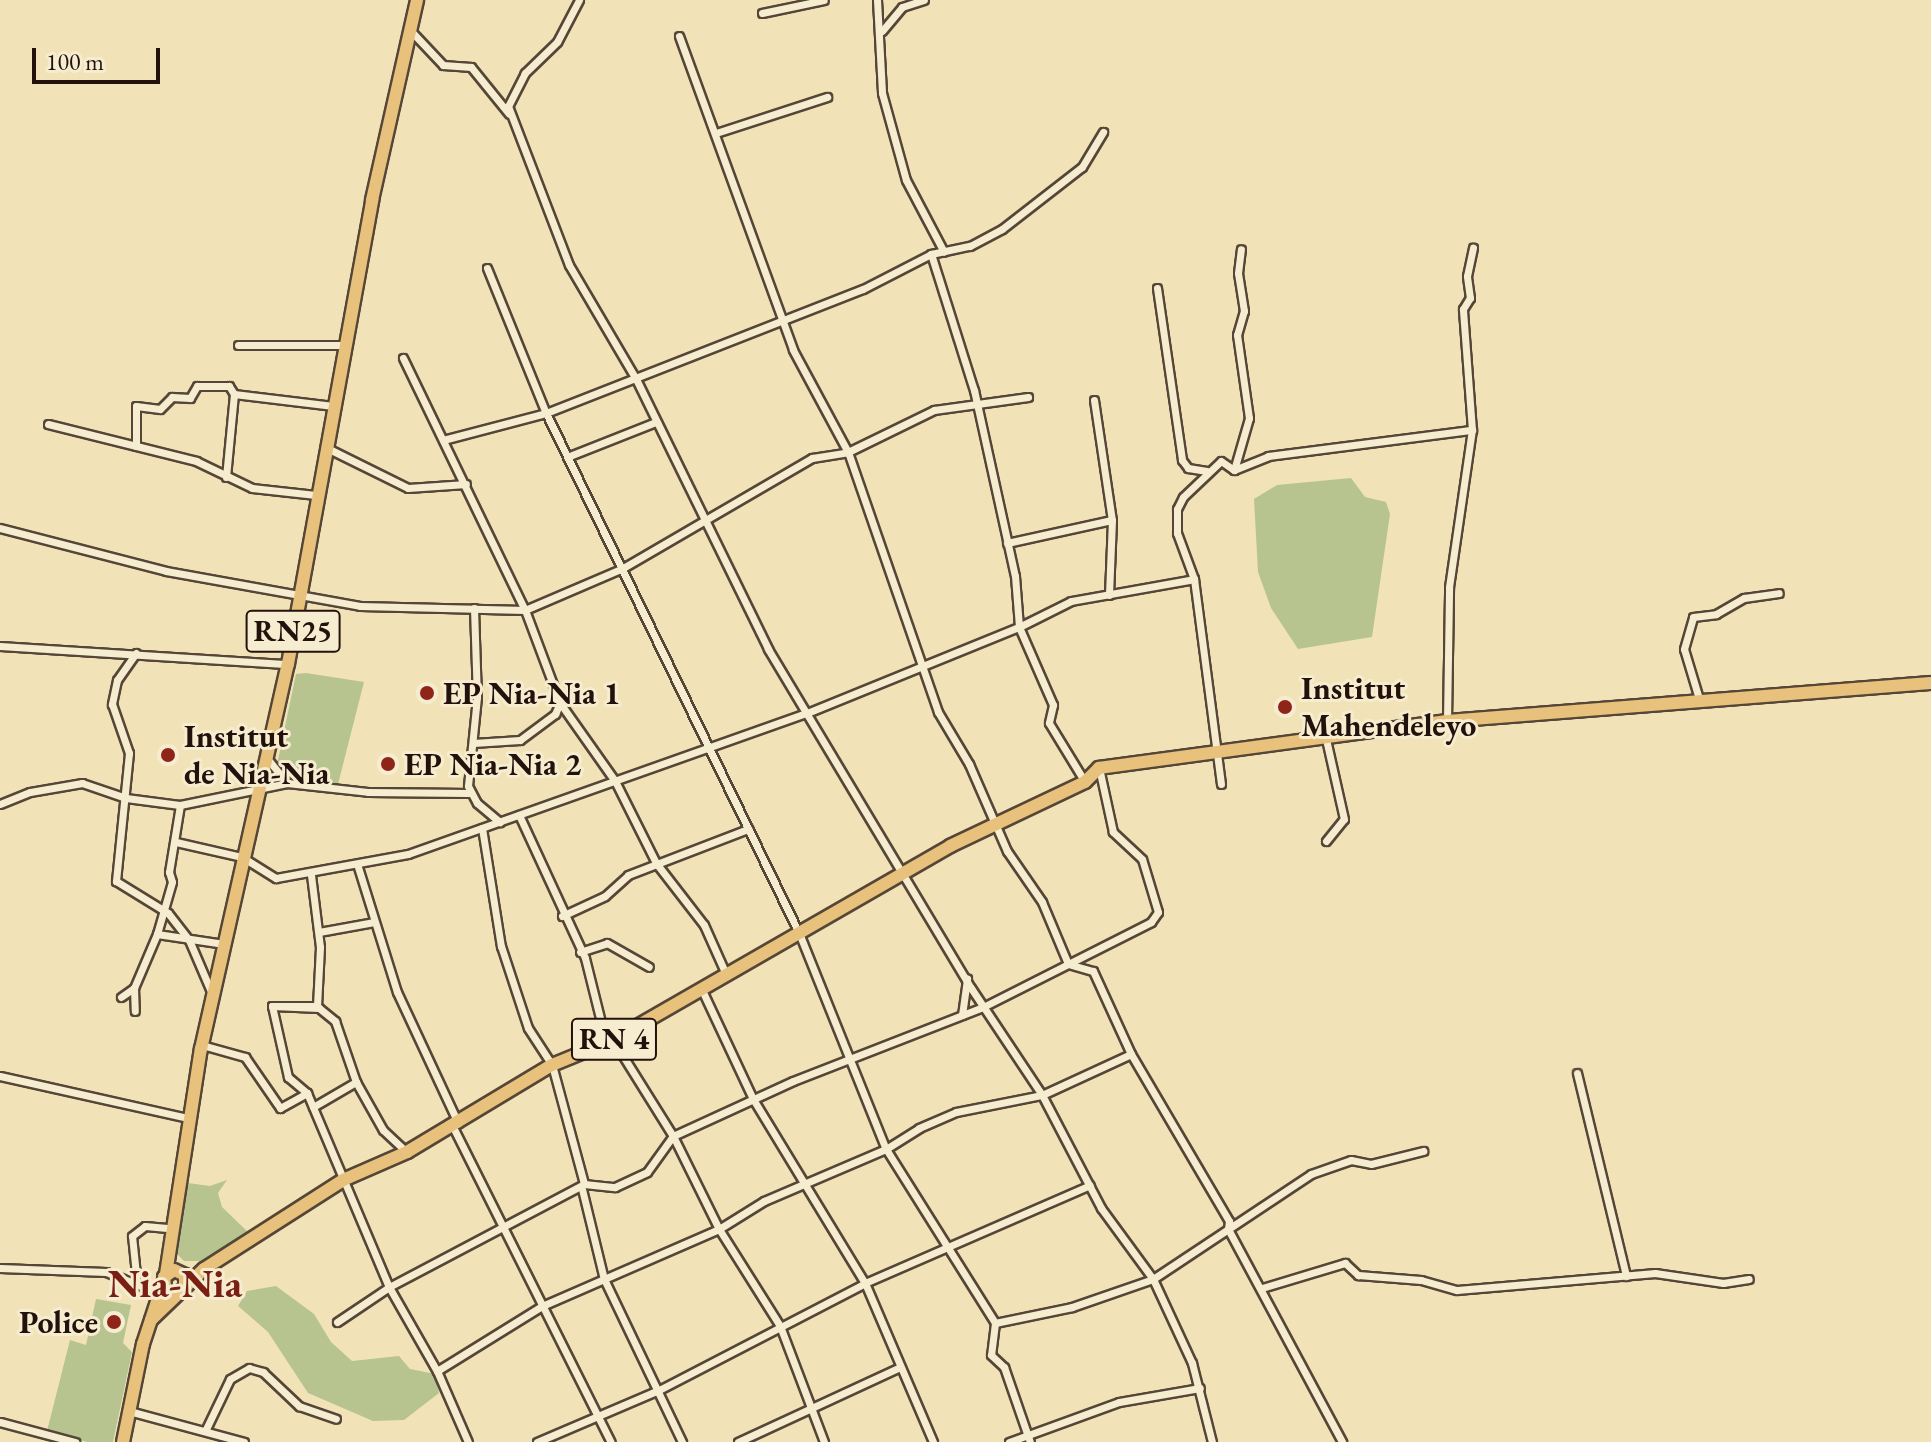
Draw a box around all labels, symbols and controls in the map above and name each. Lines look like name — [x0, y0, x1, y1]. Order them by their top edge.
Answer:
scale bar — [36, 32, 164, 82]
text: 100 m — [46, 46, 104, 77]
road number: RN25 — [245, 605, 341, 657]
place label: Institut Mahendeleyo — [1301, 670, 1476, 745]
place label: EP Nia-Nia 1 — [443, 674, 620, 712]
marker: EP Nia-Nia 1 — [418, 684, 436, 702]
marker: Institut Mahendeleyo — [1276, 698, 1294, 716]
place label: Institut de Nia-Nia — [184, 718, 330, 793]
place label: EP Nia-Nia 2 — [404, 745, 581, 783]
marker: Institut de Nia-Nia — [159, 746, 177, 764]
marker: EP Nia-Nia 2 — [379, 755, 397, 773]
road number: RN 4 — [570, 1013, 658, 1065]
district label: Nia-Nia — [108, 1259, 242, 1307]
place label: Police — [19, 1303, 98, 1341]
marker: Police — [105, 1313, 123, 1331]

